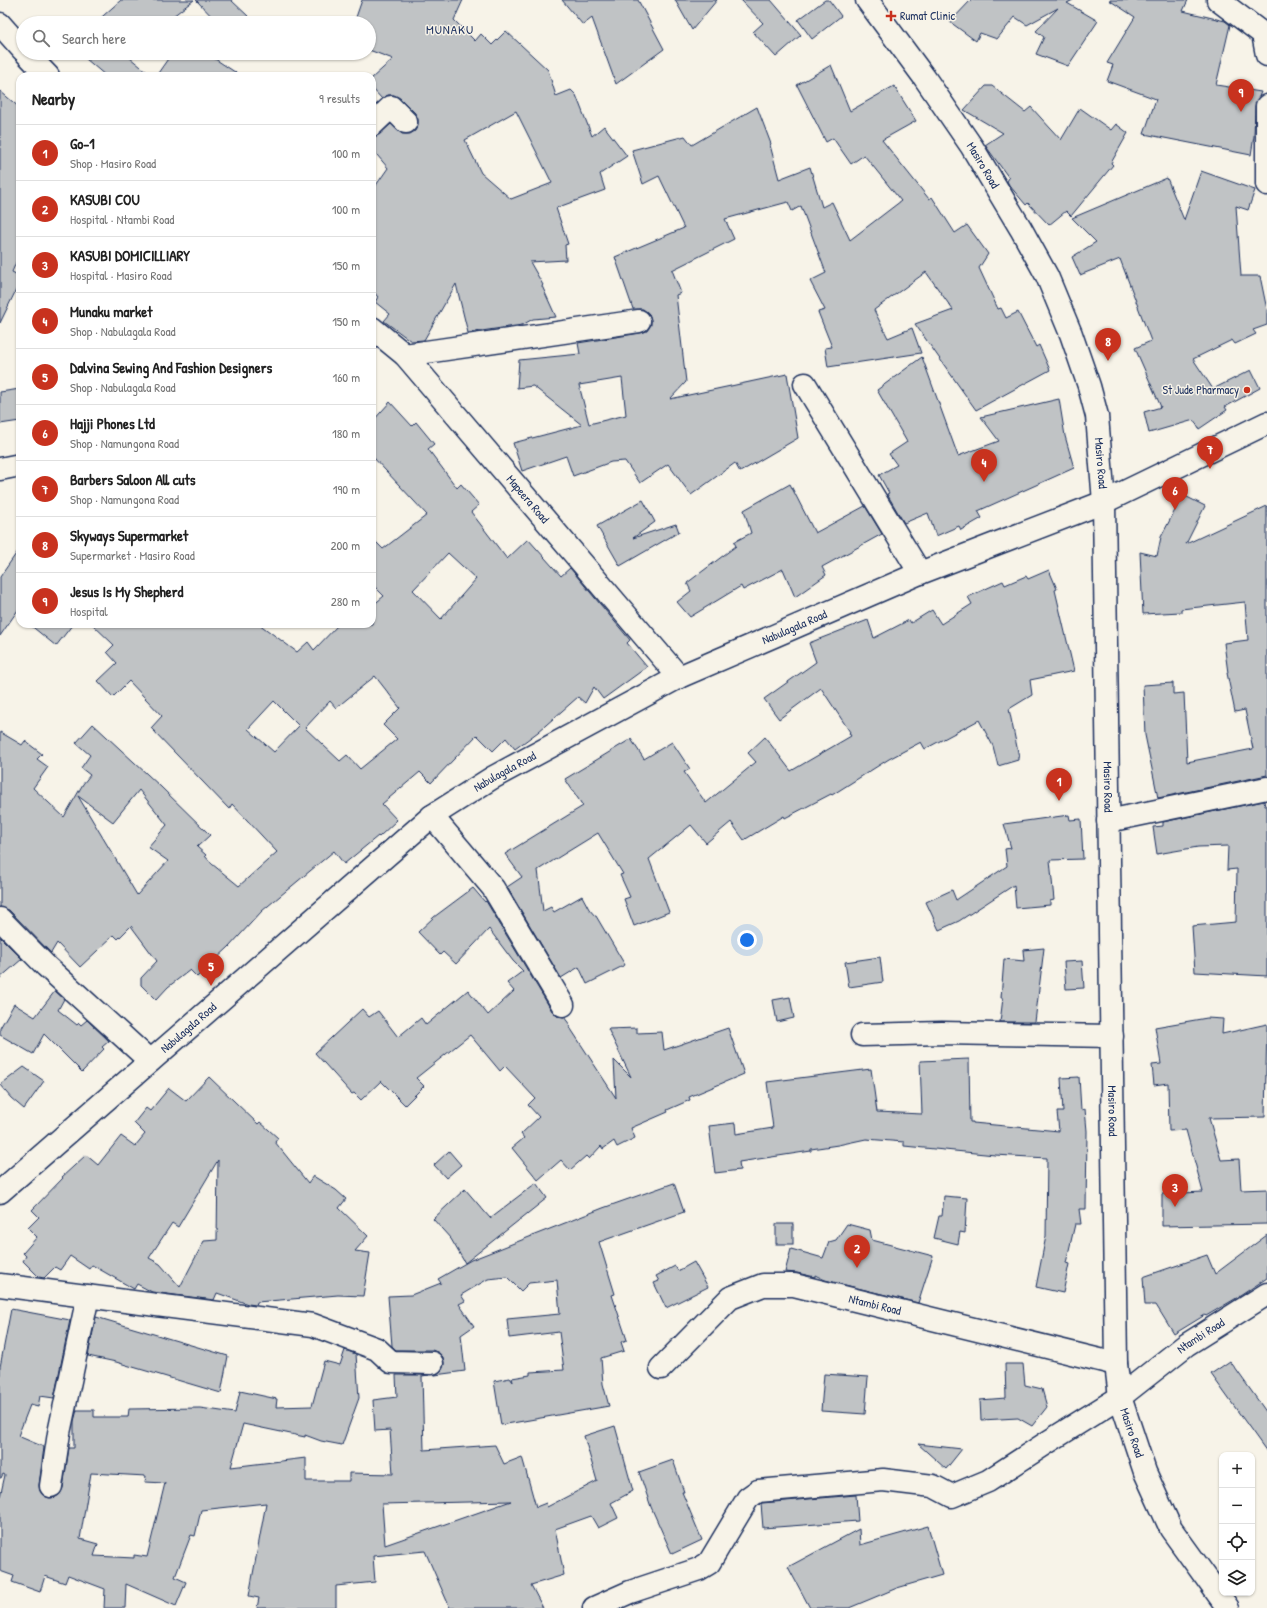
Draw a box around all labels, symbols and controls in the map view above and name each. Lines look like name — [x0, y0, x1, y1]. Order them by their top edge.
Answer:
place label: Rumat Clinic — [900, 7, 956, 24]
marker: Rumat Clinic — [885, 10, 897, 22]
search box — [16, 16, 376, 60]
district label: MUNAKU — [426, 20, 474, 38]
icon: search — [30, 27, 52, 49]
text: Search here — [62, 28, 126, 49]
pin: 9 — [1228, 79, 1254, 112]
text: Nearby — [32, 87, 75, 110]
text: 9 results — [319, 89, 360, 107]
text: Go-1 — [70, 133, 95, 154]
street label: Masiro Road — [963, 138, 1004, 192]
text: 1 — [43, 144, 47, 162]
text: 100 m — [332, 144, 360, 162]
text: Shop · Masiro Road — [70, 154, 156, 172]
text: KASUBI COU — [70, 189, 140, 210]
text: 2 — [42, 200, 48, 218]
text: 100 m — [332, 200, 360, 218]
text: Hospital · Ntambi Road — [70, 210, 174, 228]
text: KASUBI DOMICILLIARY — [70, 245, 190, 266]
text: 3 — [42, 256, 48, 274]
text: 150 m — [332, 256, 360, 274]
text: Hospital · Masiro Road — [70, 266, 172, 284]
text: Munaku market — [70, 301, 152, 322]
text: 4 — [43, 312, 47, 330]
text: 150 m — [332, 312, 360, 330]
text: Shop · Nabulagala Road — [70, 322, 176, 340]
pin: 8 — [1095, 328, 1121, 361]
text: Dalvina Sewing And Fashion Designers — [70, 357, 272, 378]
text: 5 — [42, 368, 48, 386]
text: 160 m — [332, 368, 360, 386]
text: Shop · Nabulagala Road — [70, 378, 176, 396]
place label: St Jude Pharmacy — [1162, 381, 1239, 398]
marker: St Jude Pharmacy — [1242, 385, 1252, 395]
text: Hajji Phones Ltd — [70, 413, 155, 434]
text: 6 — [42, 424, 48, 442]
text: 180 m — [332, 424, 360, 442]
text: Shop · Namungona Road — [70, 434, 179, 452]
pin: 7 — [1197, 436, 1223, 469]
street label: Masiro Road — [1091, 437, 1112, 490]
pin: 4 — [971, 449, 997, 482]
text: Barbers Saloon All cuts — [70, 469, 195, 490]
street label: Mapeera Road — [503, 471, 554, 527]
pin: 6 — [1162, 477, 1188, 510]
text: 7 — [42, 480, 48, 498]
text: 190 m — [333, 480, 360, 498]
text: Shop · Namungona Road — [70, 490, 179, 508]
text: Skyways Supermarket — [70, 525, 188, 546]
text: 8 — [42, 536, 48, 554]
text: 200 m — [330, 536, 360, 554]
text: Supermarket · Masiro Road — [70, 546, 195, 564]
text: Jesus Is My Shepherd — [70, 581, 183, 602]
text: 9 — [43, 592, 47, 610]
text: 280 m — [331, 592, 360, 610]
text: Hospital — [70, 602, 108, 620]
street label: Nabulagala Road — [759, 605, 830, 648]
street label: Nabulagala Road — [470, 747, 539, 796]
street label: Masiro Road — [1100, 761, 1117, 813]
pin: 1 — [1046, 768, 1072, 801]
your location — [737, 930, 757, 950]
pin: 5 — [198, 953, 224, 986]
street label: Nabulagala Road — [157, 998, 220, 1057]
street label: Masiro Road — [1104, 1085, 1122, 1137]
pin: 3 — [1162, 1174, 1188, 1207]
pin: 2 — [844, 1235, 870, 1268]
street label: Ntambi Road — [847, 1290, 903, 1319]
street label: Ntambi Road — [1173, 1314, 1228, 1357]
street label: Masiro Road — [1116, 1406, 1149, 1460]
map controls — [1219, 1452, 1255, 1596]
button: + — [1219, 1452, 1255, 1488]
button: − — [1219, 1488, 1255, 1524]
button: locate — [1219, 1524, 1255, 1560]
button: layers — [1219, 1560, 1255, 1596]

